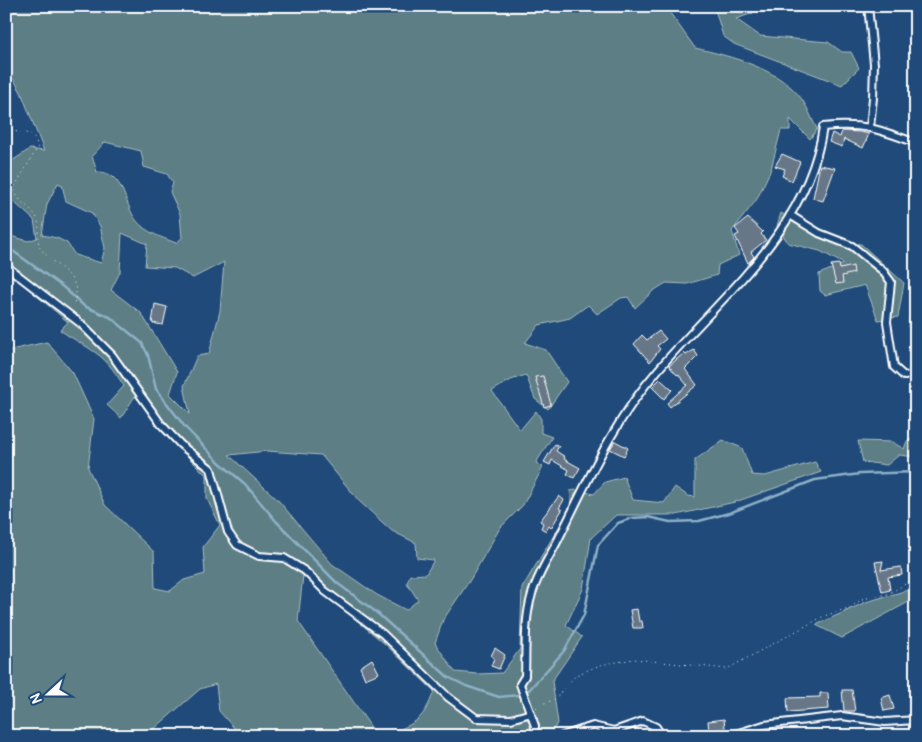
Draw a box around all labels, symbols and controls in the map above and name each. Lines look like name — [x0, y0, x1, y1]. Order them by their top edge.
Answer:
north arrow — [22, 670, 72, 720]
text: N — [27, 691, 46, 706]

